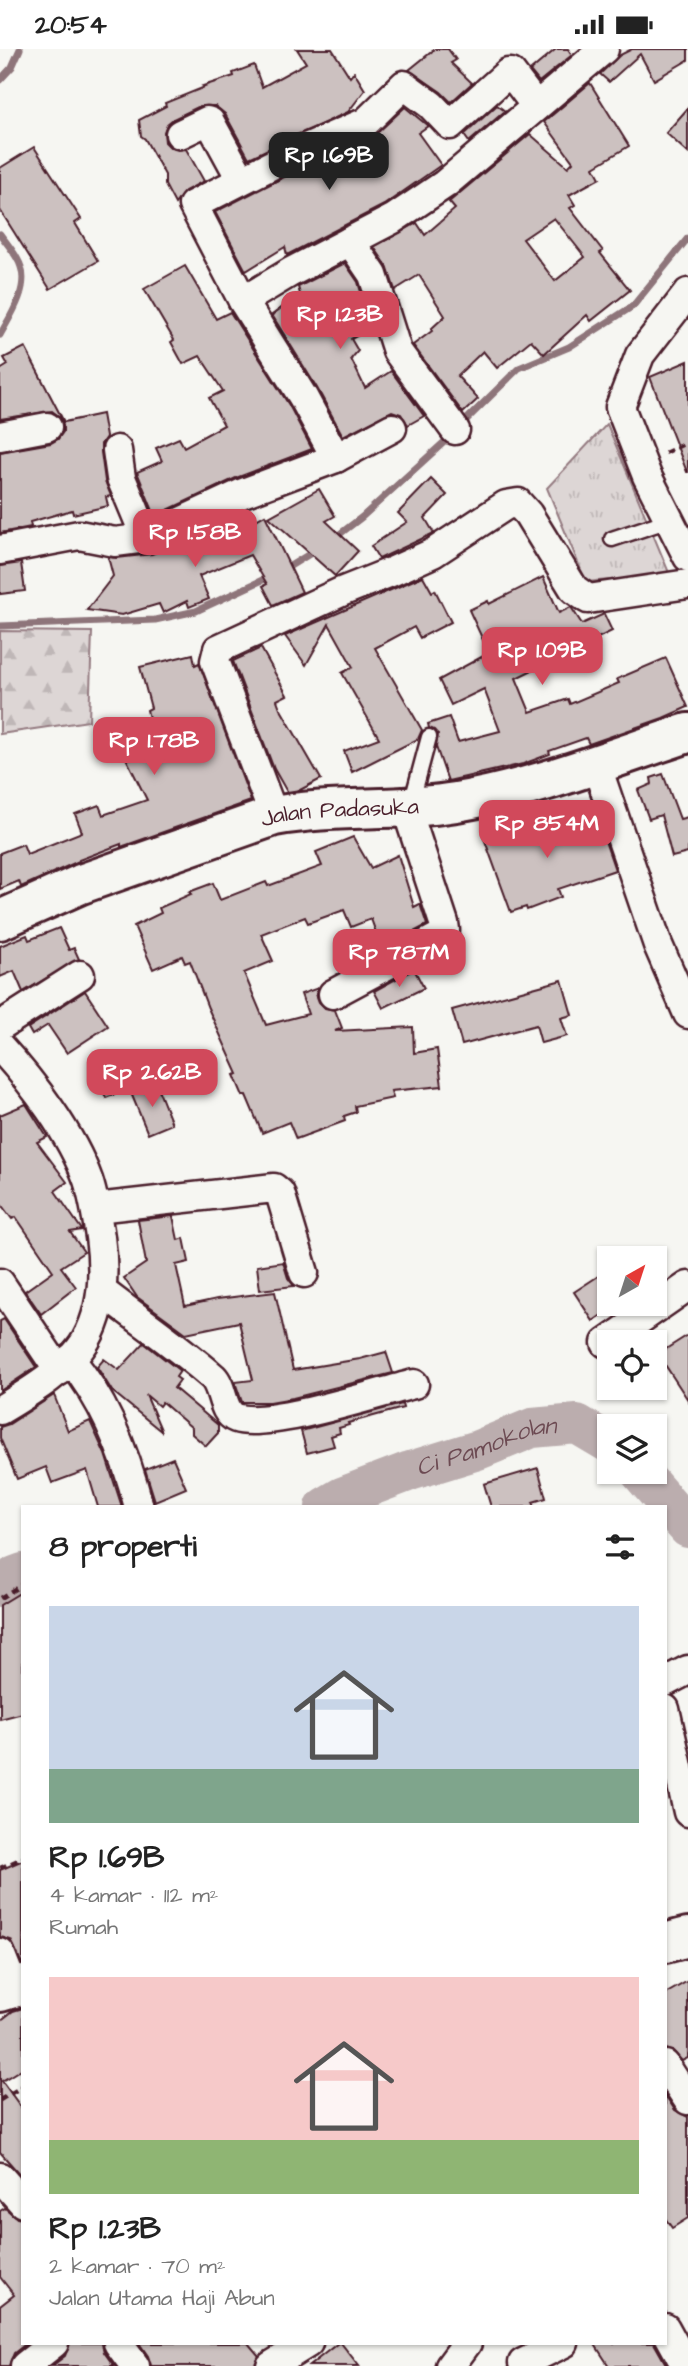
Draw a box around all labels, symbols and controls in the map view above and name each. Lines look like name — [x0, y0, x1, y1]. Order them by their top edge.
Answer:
text: 20:54 — [35, 7, 107, 43]
pin: Rp 1.69B — [257, 132, 401, 192]
text: Rp 1.69B — [285, 139, 373, 171]
pin: Rp 1.23B — [268, 292, 412, 351]
text: Rp 1.23B — [297, 298, 383, 330]
pin: Rp 1.58B — [123, 510, 267, 569]
text: Rp 1.58B — [149, 516, 241, 548]
pin: Rp 1.09B — [470, 627, 614, 687]
text: Rp 1.09B — [498, 634, 586, 666]
pin: Rp 1.78B — [82, 717, 226, 777]
text: Rp 1.78B — [109, 724, 199, 756]
street label: Jalan Padasuka — [256, 790, 420, 836]
pin: Rp 854M — [482, 801, 612, 860]
text: Rp 854M — [495, 807, 599, 839]
pin: Rp 787M — [334, 929, 464, 989]
text: Rp 787M — [349, 936, 449, 968]
pin: Rp 2.62B — [80, 1049, 224, 1109]
text: Rp 2.62B — [103, 1056, 201, 1088]
north arrow — [597, 1246, 667, 1316]
map controls — [597, 1246, 667, 1484]
button: locate — [597, 1330, 667, 1400]
water label: Ci Pamokolan — [412, 1409, 560, 1485]
button: layers — [597, 1414, 667, 1484]
text: 8 properti — [49, 1526, 197, 1568]
icon: filters — [601, 1528, 639, 1566]
icon: home — [281, 1652, 407, 1778]
text: Rp 1.69B — [49, 1837, 164, 1879]
text: 4 kamar · 112 m² — [49, 1879, 218, 1911]
text: Rumah — [49, 1911, 118, 1943]
icon: home — [281, 2023, 407, 2149]
text: Rp 1.23B — [49, 2208, 161, 2250]
text: 2 kamar · 70 m² — [49, 2250, 226, 2282]
text: Jalan Utama Haji Abun — [49, 2282, 275, 2314]

